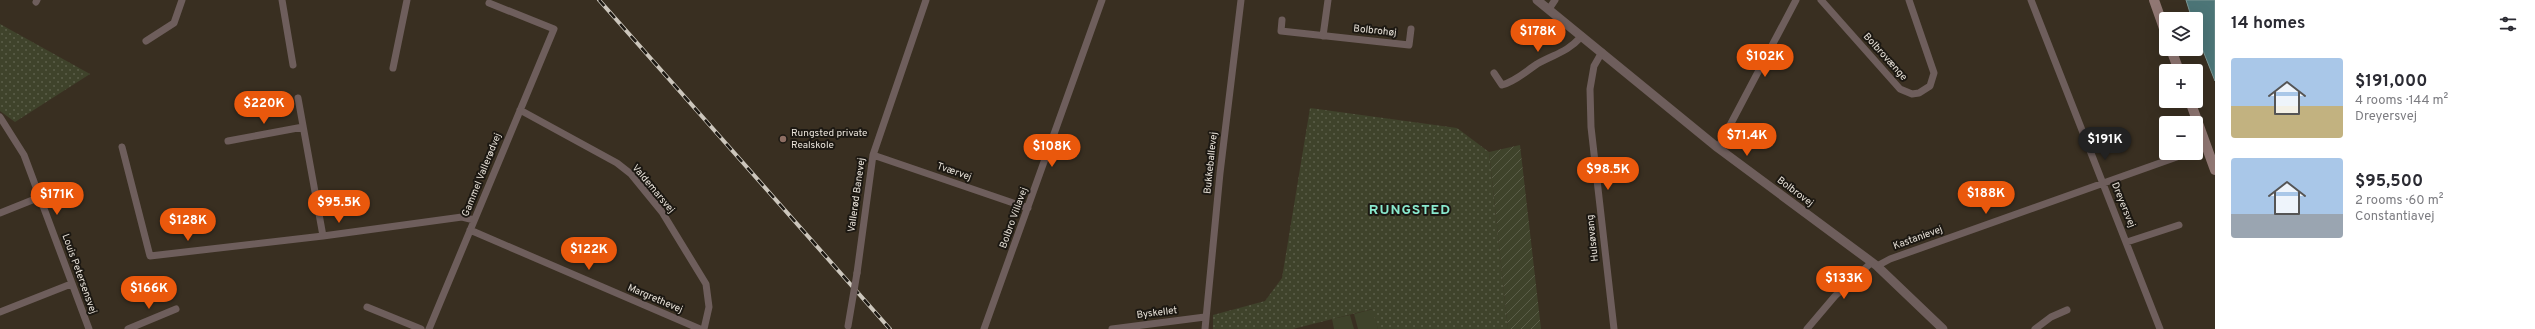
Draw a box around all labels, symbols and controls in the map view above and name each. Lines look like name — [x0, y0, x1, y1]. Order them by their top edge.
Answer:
map controls — [2159, 12, 2203, 160]
button: layers — [2159, 12, 2203, 56]
text: 14 homes — [2231, 13, 2305, 35]
icon: filters — [2497, 13, 2519, 35]
pin: $178K — [1510, 19, 1566, 53]
street label: Bolbrohøj — [1353, 22, 1397, 40]
text: $178K — [1520, 24, 1556, 40]
street label: Bolbrovænge — [1860, 30, 1910, 84]
pin: $102K — [1737, 44, 1793, 78]
text: $102K — [1746, 49, 1784, 65]
button: + — [2159, 64, 2203, 108]
text: $191,000 — [2355, 71, 2427, 93]
icon: home — [2263, 74, 2311, 122]
pin: $220K — [236, 91, 292, 125]
text: 4 rooms · 144 m² — [2355, 93, 2448, 109]
text: $220K — [243, 96, 285, 112]
text: Dreyersvej — [2355, 109, 2417, 125]
button: − — [2159, 116, 2203, 160]
pin: $71.4K — [1714, 123, 1780, 157]
place label: Rungsted private Realskole — [791, 127, 867, 152]
pin: $191K — [2077, 127, 2133, 161]
text: $71.4K — [1726, 128, 1768, 144]
street label: Gammel Vallerødvej — [459, 131, 505, 219]
street label: Bukkeballevej — [1201, 131, 1221, 195]
text: $191K — [2087, 132, 2123, 148]
marker: Rungsted private Realskole — [778, 134, 788, 144]
pin: $108K — [1024, 134, 1080, 168]
text: $108K — [1033, 139, 1071, 155]
street label: Vallerød Banevej — [845, 157, 869, 233]
pin: $98.5K — [1575, 157, 1641, 191]
street label: Tværvej — [935, 160, 973, 184]
street label: Valdemarsvej — [629, 162, 677, 216]
text: $98.5K — [1586, 162, 1630, 178]
text: $95,500 — [2355, 171, 2423, 193]
street label: Bolbrovej — [1774, 174, 1816, 210]
icon: home — [2263, 174, 2311, 222]
street label: Dreyersvej — [2108, 180, 2138, 230]
pin: $188K — [1958, 181, 2014, 215]
pin: $171K — [29, 182, 85, 216]
street label: Bolbro Villavej — [997, 186, 1031, 250]
text: $188K — [1967, 186, 2005, 202]
text: $171K — [40, 187, 74, 203]
pin: $95.5K — [306, 190, 372, 224]
text: 2 rooms · 60 m² — [2355, 193, 2444, 209]
text: $95.5K — [317, 195, 361, 211]
district label: RUNGSTED — [1369, 202, 1451, 219]
pin: $128K — [160, 208, 216, 242]
text: Constantiavej — [2355, 209, 2435, 225]
text: $128K — [169, 213, 207, 229]
street label: Hulsøvang — [1584, 214, 1602, 262]
street label: Kastanievej — [1891, 223, 1945, 253]
street label: Louis Petersensvej — [59, 232, 99, 316]
pin: $122K — [561, 237, 617, 271]
text: $122K — [570, 242, 608, 258]
pin: $133K — [1816, 266, 1872, 300]
text: $133K — [1825, 271, 1863, 287]
pin: $166K — [121, 276, 177, 310]
text: $166K — [130, 281, 168, 297]
street label: Margrethevej — [625, 282, 685, 316]
street label: Byskellet — [1136, 304, 1178, 322]

